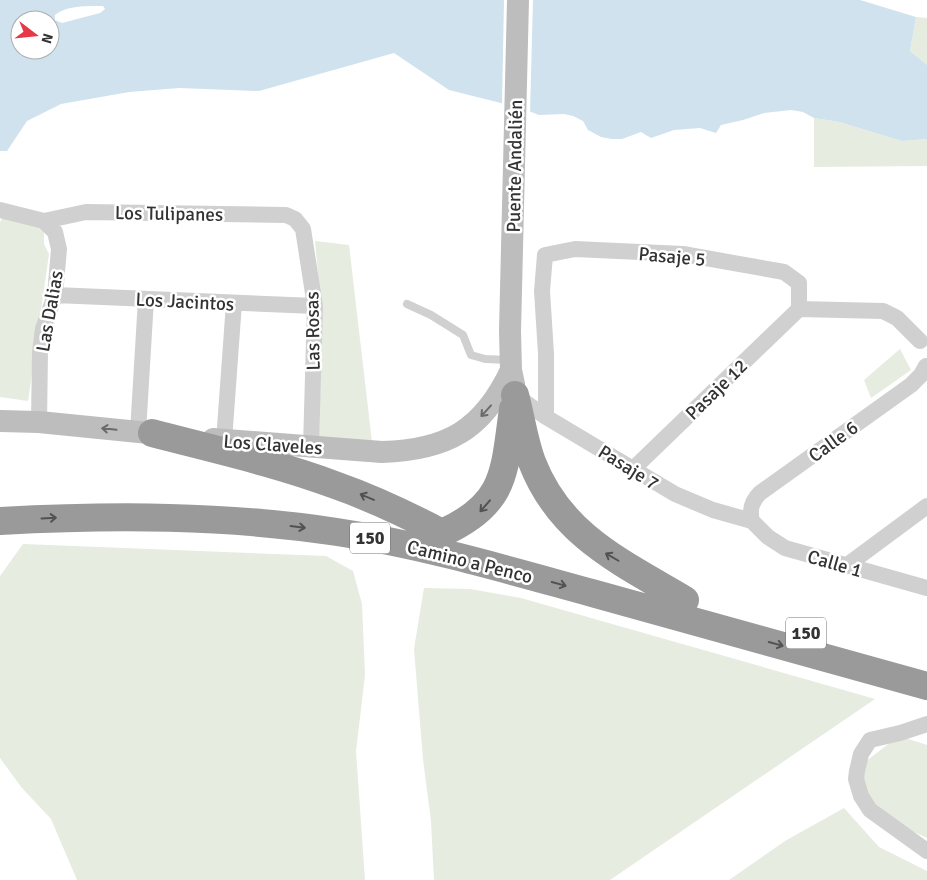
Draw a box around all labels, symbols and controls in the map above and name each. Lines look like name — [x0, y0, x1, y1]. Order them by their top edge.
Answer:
north arrow — [10, 10, 60, 60]
text: N — [38, 31, 57, 45]
street label: Puente Andalién — [502, 99, 528, 233]
street label: Los Tulipanes — [115, 201, 223, 227]
street label: Pasaje 5 — [637, 242, 706, 272]
street label: Las Dalias — [31, 269, 69, 354]
street label: Los Jacintos — [135, 287, 235, 317]
street label: Las Rosas — [300, 291, 326, 371]
street label: Pasaje 12 — [680, 354, 753, 425]
one-way arrow — [480, 405, 492, 418]
street label: Calle 6 — [804, 416, 863, 468]
one-way arrow — [101, 424, 117, 434]
street label: Los Claveles — [223, 430, 323, 460]
street label: Pasaje 7 — [594, 440, 663, 496]
one-way arrow — [360, 492, 375, 501]
one-way arrow — [479, 499, 490, 512]
one-way arrow — [40, 514, 56, 523]
one-way arrow — [290, 522, 306, 532]
road number: 150 — [350, 522, 390, 554]
street label: Camino a Penco — [405, 535, 535, 589]
street label: Calle 1 — [805, 545, 865, 583]
one-way arrow — [606, 552, 620, 562]
one-way arrow — [551, 580, 567, 590]
road number: 150 — [786, 618, 826, 648]
one-way arrow — [768, 640, 784, 650]

